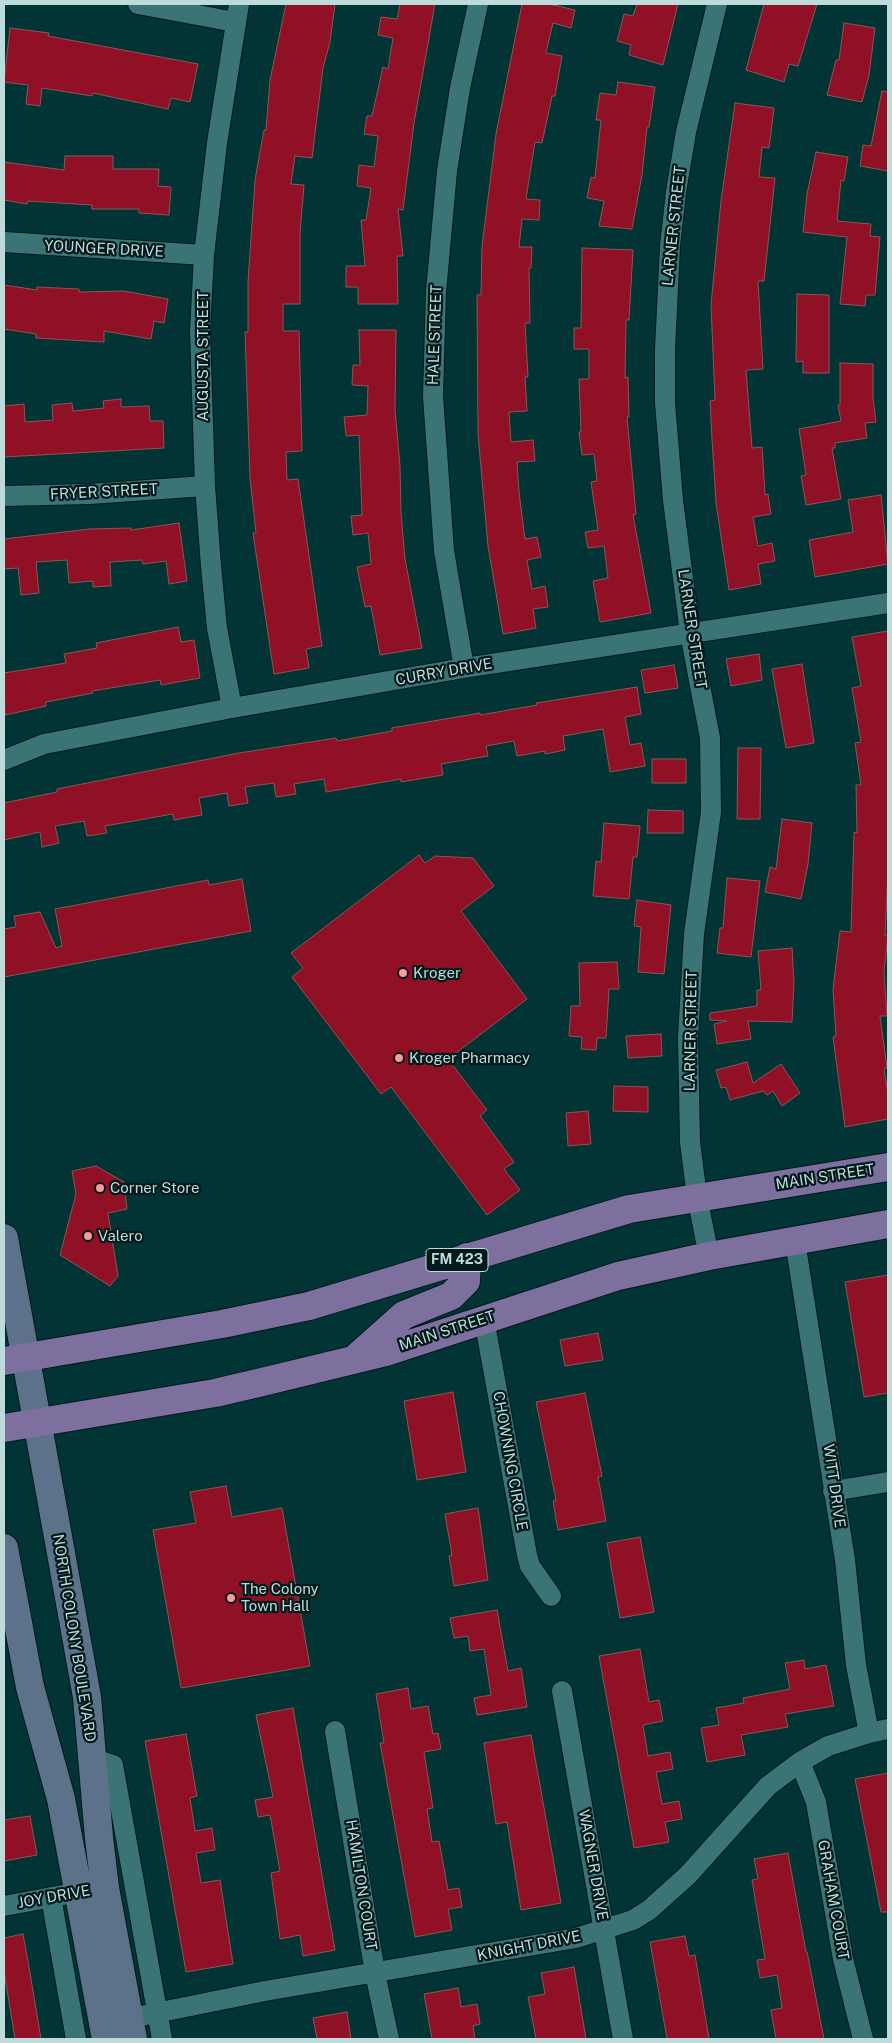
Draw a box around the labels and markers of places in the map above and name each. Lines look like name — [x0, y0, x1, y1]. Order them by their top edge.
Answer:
place label: Kroger — [413, 964, 461, 982]
marker: Kroger — [397, 967, 409, 979]
place label: Kroger Pharmacy — [409, 1049, 530, 1067]
marker: Kroger Pharmacy — [393, 1052, 405, 1064]
place label: Corner Store — [110, 1179, 199, 1197]
marker: Corner Store — [94, 1182, 106, 1194]
place label: Valero — [98, 1227, 143, 1245]
marker: Valero — [82, 1230, 94, 1242]
place label: The Colony Town Hall — [241, 1580, 319, 1615]
marker: The Colony Town Hall — [225, 1592, 237, 1604]

